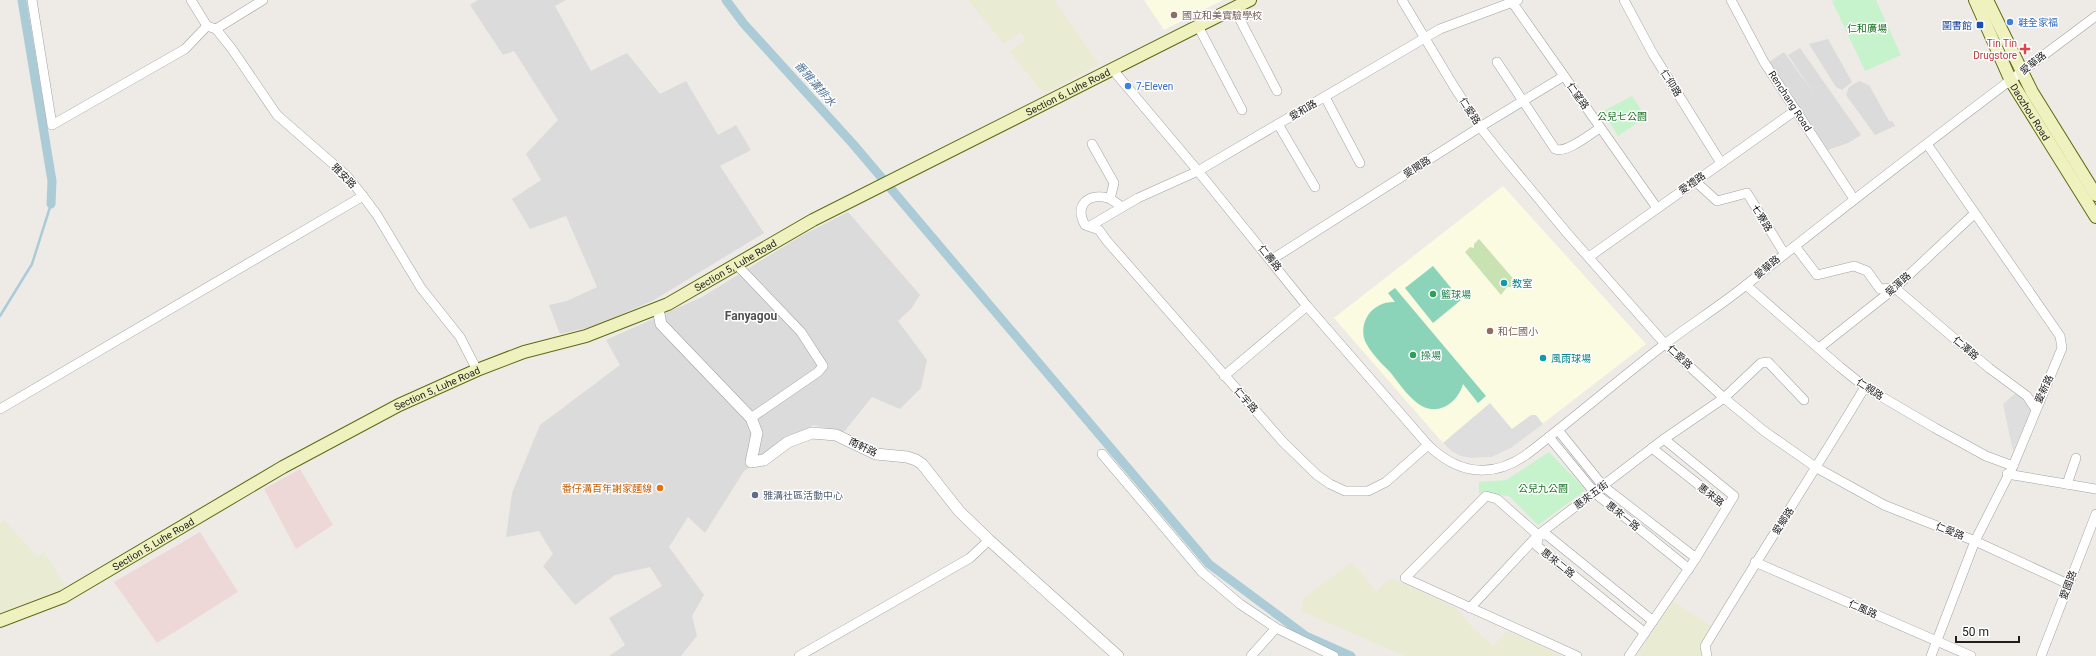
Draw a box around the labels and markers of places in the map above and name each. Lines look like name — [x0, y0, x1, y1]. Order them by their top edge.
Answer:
marker: 國立和美實驗學校 — [1169, 10, 1179, 20]
place label: 國立和美實驗學校 — [1182, 10, 1262, 21]
marker: 鞋全家福 — [2005, 17, 2015, 27]
place label: 鞋全家福 — [2018, 17, 2058, 28]
place label: 圖書館 — [1942, 20, 1972, 31]
marker: 圖書館 — [1975, 20, 1985, 30]
place label: Tin Tin Drugstore — [1973, 38, 2017, 61]
marker: Tin Tin Drugstore — [2020, 44, 2030, 54]
marker: 7-Eleven — [1123, 81, 1133, 91]
place label: 7-Eleven — [1136, 81, 1173, 92]
marker: 教室 — [1499, 278, 1509, 288]
place label: 教室 — [1512, 278, 1532, 289]
marker: 籃球場 — [1428, 289, 1438, 299]
place label: 籃球場 — [1441, 289, 1471, 300]
marker: 和仁國小 — [1485, 326, 1495, 336]
place label: 和仁國小 — [1498, 326, 1538, 337]
marker: 操場 — [1408, 350, 1418, 360]
place label: 操場 — [1421, 350, 1441, 361]
marker: 風雨球場 — [1538, 353, 1548, 363]
place label: 風雨球場 — [1551, 353, 1591, 364]
place label: 番仔溝百年謝家麵線 — [562, 483, 652, 494]
marker: 番仔溝百年謝家麵線 — [655, 483, 665, 493]
marker: 雅溝社區活動中心 — [750, 490, 760, 500]
place label: 雅溝社區活動中心 — [763, 490, 843, 501]

